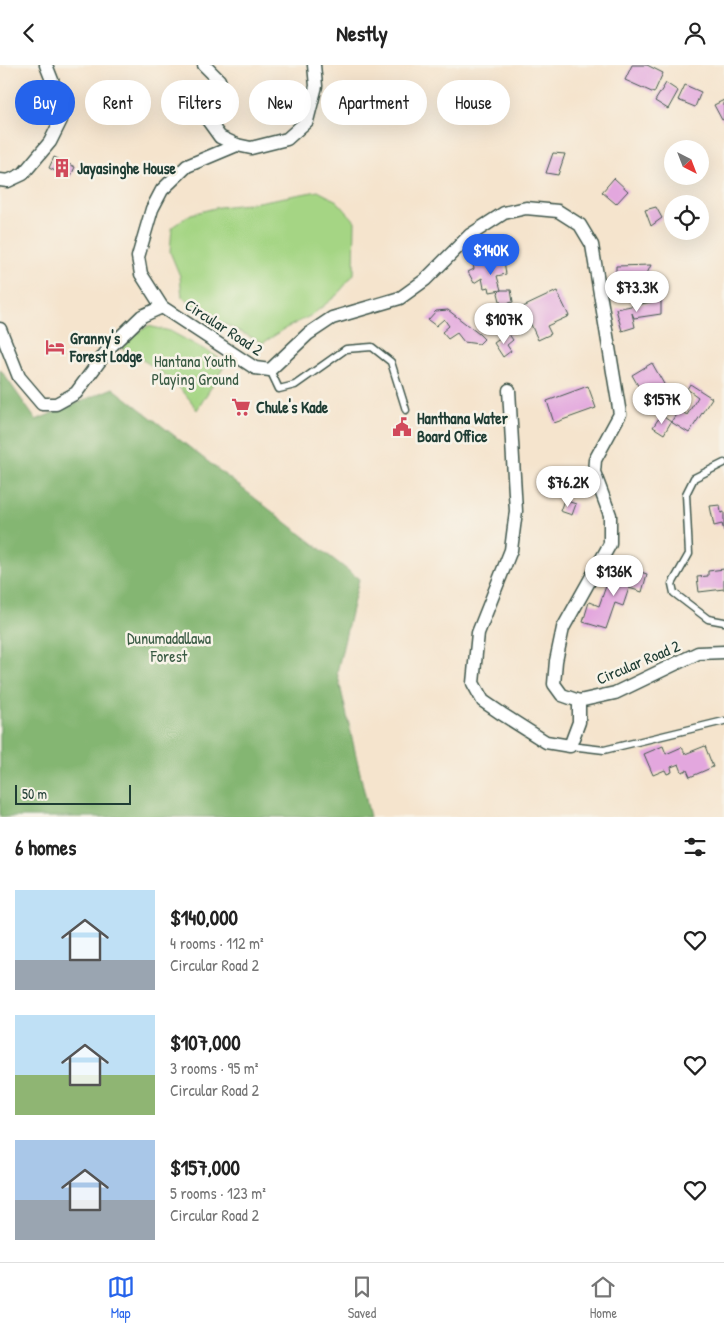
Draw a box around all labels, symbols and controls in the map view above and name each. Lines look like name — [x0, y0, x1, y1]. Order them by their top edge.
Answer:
text: Nestly — [336, 18, 388, 48]
icon: back — [15, 19, 43, 47]
icon: person — [681, 19, 709, 47]
chip: Buy — [15, 80, 75, 125]
chip: Rent — [85, 80, 151, 125]
chip: Filters — [161, 80, 239, 125]
chip: New — [249, 80, 311, 125]
chip: Apartment — [321, 80, 427, 125]
chip: House — [437, 80, 510, 125]
north arrow — [664, 140, 709, 185]
map controls — [664, 140, 709, 240]
building icon: Jayasinghe House — [51, 157, 73, 179]
place label: Jayasinghe House — [77, 157, 177, 180]
button: locate — [664, 195, 709, 240]
pin: $140K — [456, 233, 526, 276]
text: $140K — [473, 239, 509, 261]
pin: $73.3K — [596, 271, 678, 313]
text: $73.3K — [616, 276, 658, 298]
street label: Circular Road 2 — [181, 294, 268, 361]
pin: $107K — [469, 303, 539, 345]
text: $107K — [485, 308, 523, 330]
place label: Granny's Forest Lodge — [69, 327, 143, 368]
hotel icon: Granny's Forest Lodge — [44, 336, 66, 358]
park label: Hantana Youth Playing Ground — [152, 350, 238, 390]
pin: $157K — [627, 383, 697, 425]
text: $157K — [644, 388, 680, 410]
supermarket icon: Chule's Kade — [230, 396, 252, 418]
place label: Chule's Kade — [256, 396, 329, 418]
place label: Hanthana Water Board Office — [417, 407, 509, 447]
public building icon: Hanthana Water Board Office — [391, 416, 413, 438]
pin: $76.2K — [527, 465, 609, 508]
text: $76.2K — [547, 471, 589, 493]
pin: $136K — [579, 555, 649, 597]
text: $136K — [596, 560, 632, 582]
park label: Dunumadallawa Forest — [127, 627, 211, 667]
street label: Circular Road 2 — [593, 634, 684, 689]
scale bar — [15, 782, 131, 805]
text: 50 m — [22, 784, 47, 803]
text: 6 homes — [15, 833, 76, 862]
icon: filters — [681, 833, 709, 861]
text: $140,000 — [170, 903, 238, 932]
icon: home — [55, 910, 115, 970]
icon: heart — [681, 926, 709, 954]
text: 4 rooms · 112 m² — [170, 932, 264, 954]
text: Circular Road 2 — [170, 954, 259, 976]
text: $107,000 — [170, 1028, 241, 1057]
icon: home — [55, 1035, 115, 1095]
icon: heart — [681, 1051, 709, 1079]
text: 3 rooms · 95 m² — [170, 1057, 258, 1079]
text: Circular Road 2 — [170, 1079, 259, 1101]
text: $157,000 — [170, 1153, 240, 1182]
icon: home — [55, 1160, 115, 1220]
icon: heart — [681, 1176, 709, 1204]
text: 5 rooms · 123 m² — [170, 1182, 266, 1204]
text: Circular Road 2 — [170, 1204, 259, 1226]
tab: Map — [107, 1273, 135, 1322]
tab: Saved — [348, 1273, 376, 1322]
tab: Home — [589, 1273, 617, 1322]

